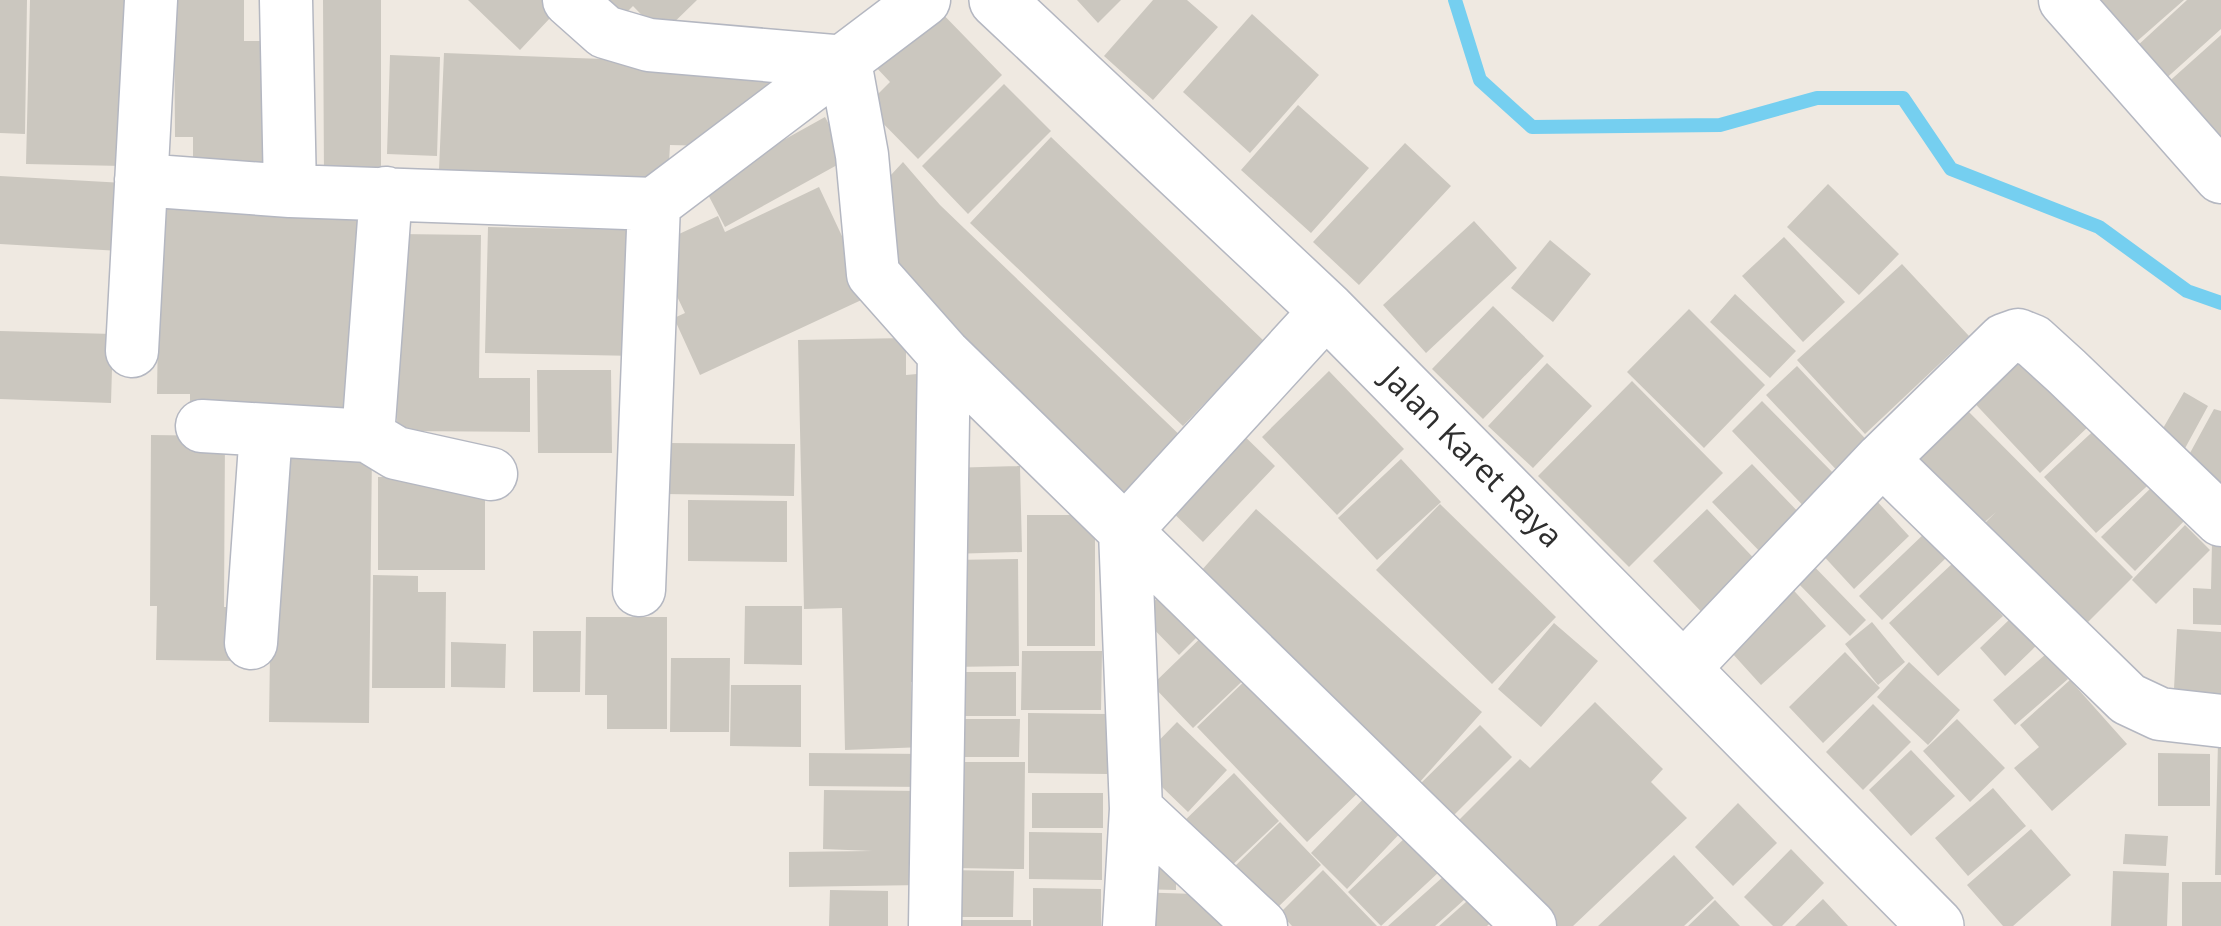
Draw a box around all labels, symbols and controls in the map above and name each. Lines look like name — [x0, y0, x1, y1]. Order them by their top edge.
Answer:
street label: Jalan Karet Raya — [1371, 354, 1573, 556]

